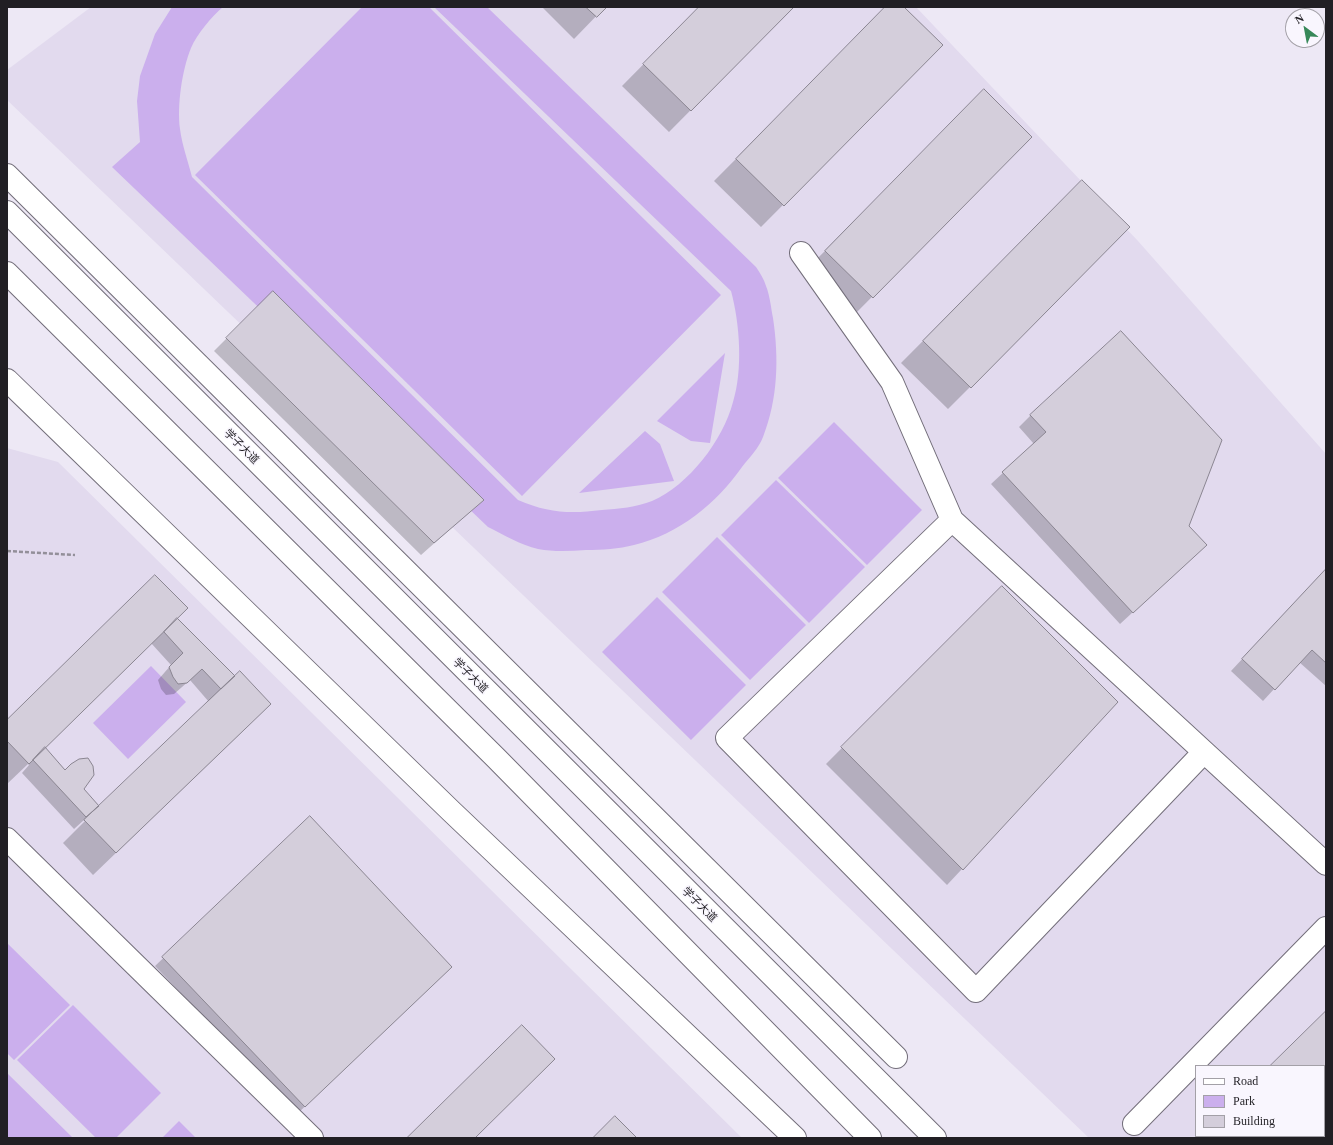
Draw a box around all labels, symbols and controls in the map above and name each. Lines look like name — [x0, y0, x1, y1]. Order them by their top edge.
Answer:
north arrow — [1285, 8, 1325, 48]
text: N — [1293, 11, 1306, 26]
street label: 学子大道 — [222, 426, 262, 466]
street label: 学子大道 — [451, 655, 491, 695]
street label: 学子大道 — [680, 884, 720, 924]
legend — [1195, 1065, 1325, 1137]
text: Road — [1233, 1074, 1258, 1088]
text: Park — [1233, 1094, 1255, 1108]
text: Building — [1233, 1114, 1275, 1128]

